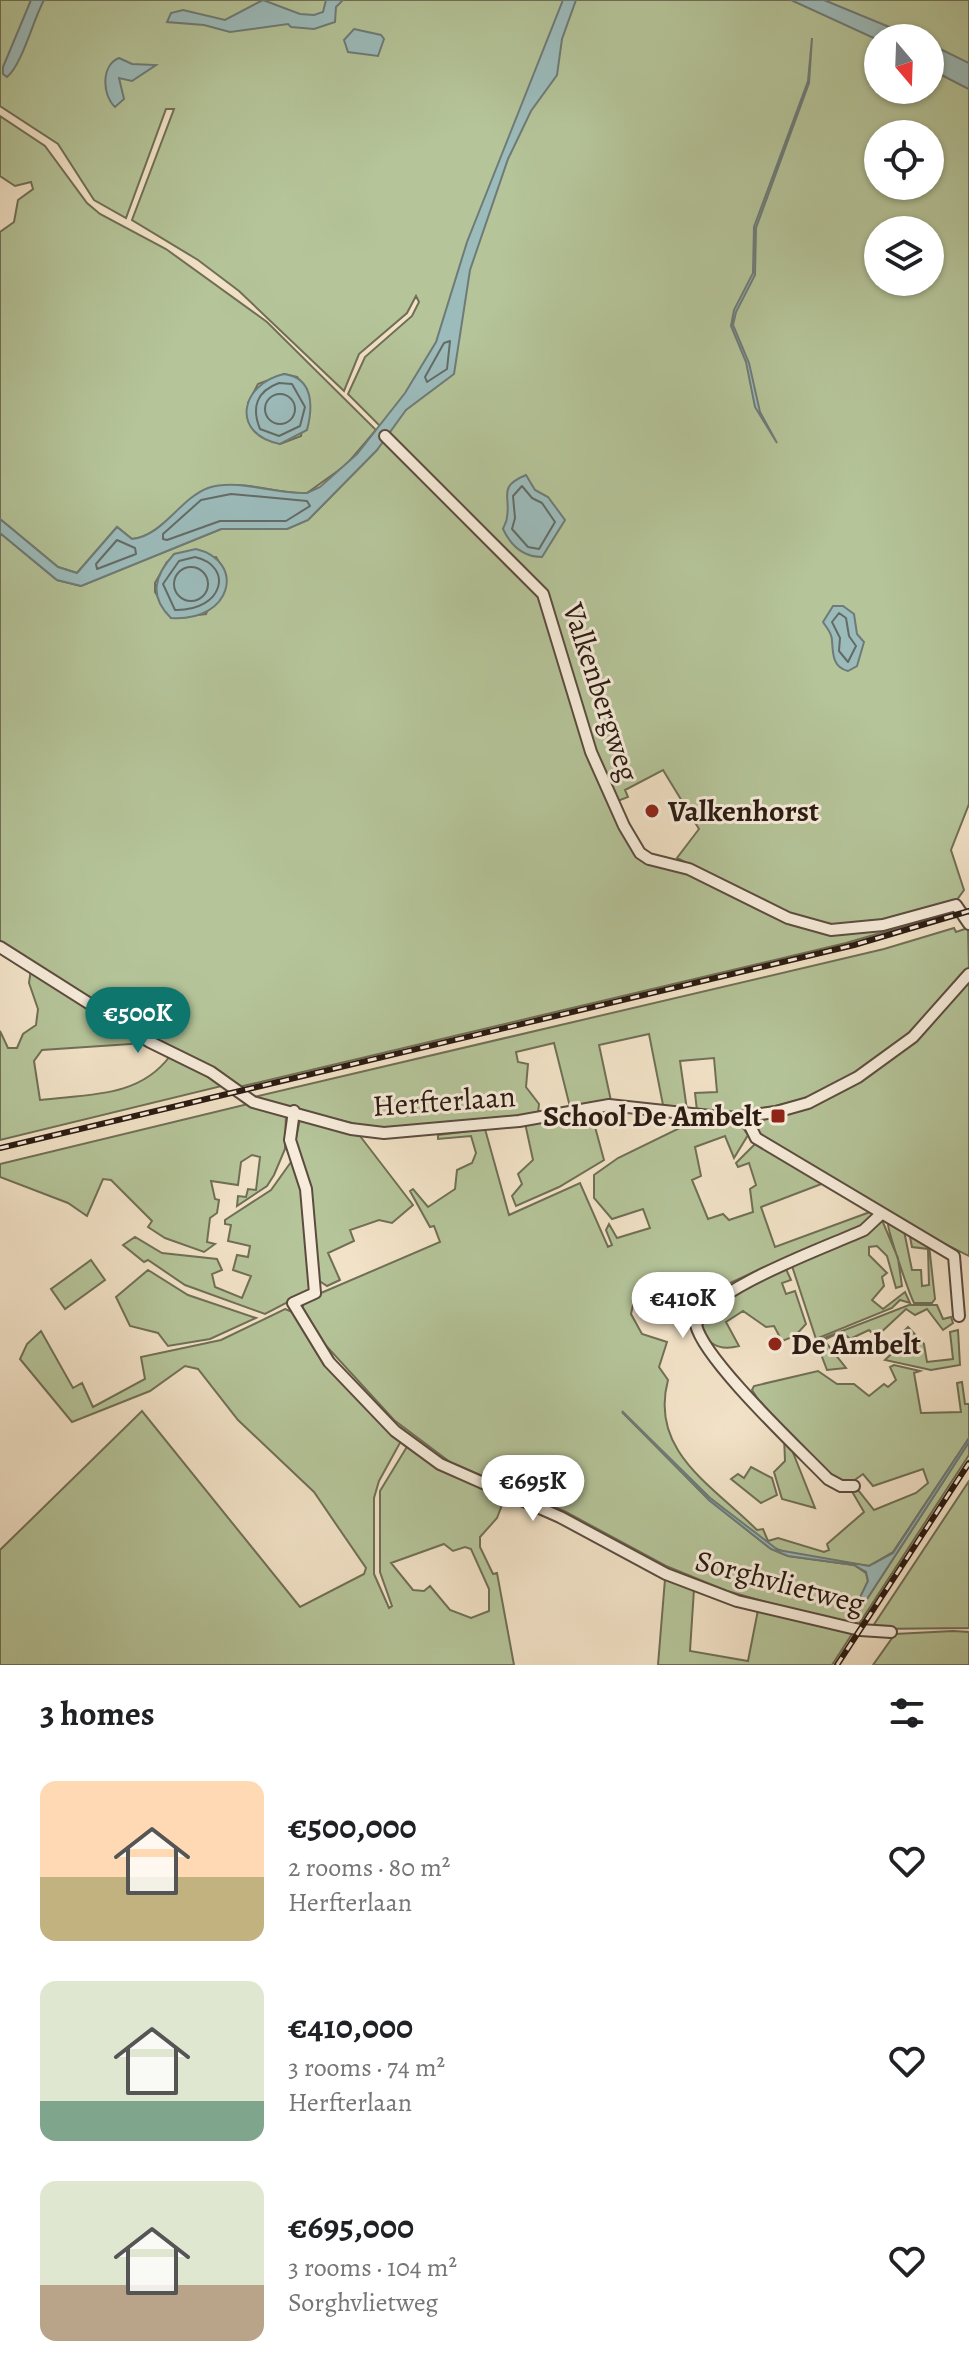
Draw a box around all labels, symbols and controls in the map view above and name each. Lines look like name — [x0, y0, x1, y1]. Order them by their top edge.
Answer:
north arrow — [864, 24, 944, 104]
map controls — [864, 24, 944, 296]
button: locate — [864, 120, 944, 200]
button: layers — [864, 216, 944, 296]
street label: Valkenbergweg — [553, 597, 649, 786]
place label: Valkenhorst — [667, 791, 819, 831]
marker: Valkenhorst — [643, 802, 661, 820]
pin: €500K — [82, 987, 194, 1055]
text: €500K — [103, 995, 173, 1030]
street label: Herfterlaan — [371, 1076, 517, 1126]
place label: School De Ambelt — [543, 1096, 762, 1136]
marker: School De Ambelt — [769, 1107, 787, 1125]
pin: €410K — [627, 1272, 739, 1340]
text: €410K — [650, 1280, 716, 1315]
place label: De Ambelt — [791, 1324, 921, 1364]
marker: De Ambelt — [766, 1335, 784, 1353]
pin: €695K — [477, 1455, 589, 1523]
text: €695K — [499, 1463, 567, 1498]
street label: Sorghvlietweg — [691, 1540, 869, 1624]
text: 3 homes — [40, 1690, 155, 1737]
icon: filters — [885, 1691, 929, 1735]
text: €500,000 — [288, 1803, 417, 1850]
icon: home — [104, 1813, 200, 1909]
icon: heart — [885, 1839, 929, 1883]
text: 2 rooms · 80 m² — [288, 1850, 450, 1885]
text: Herfterlaan — [288, 1885, 412, 1920]
text: €410,000 — [288, 2003, 413, 2050]
icon: home — [104, 2013, 200, 2109]
icon: heart — [885, 2039, 929, 2083]
text: 3 rooms · 74 m² — [288, 2050, 445, 2085]
text: Herfterlaan — [288, 2085, 412, 2120]
text: €695,000 — [288, 2203, 414, 2250]
icon: home — [104, 2213, 200, 2309]
icon: heart — [885, 2239, 929, 2283]
text: 3 rooms · 104 m² — [288, 2250, 457, 2285]
text: Sorghvlietweg — [288, 2285, 438, 2320]

